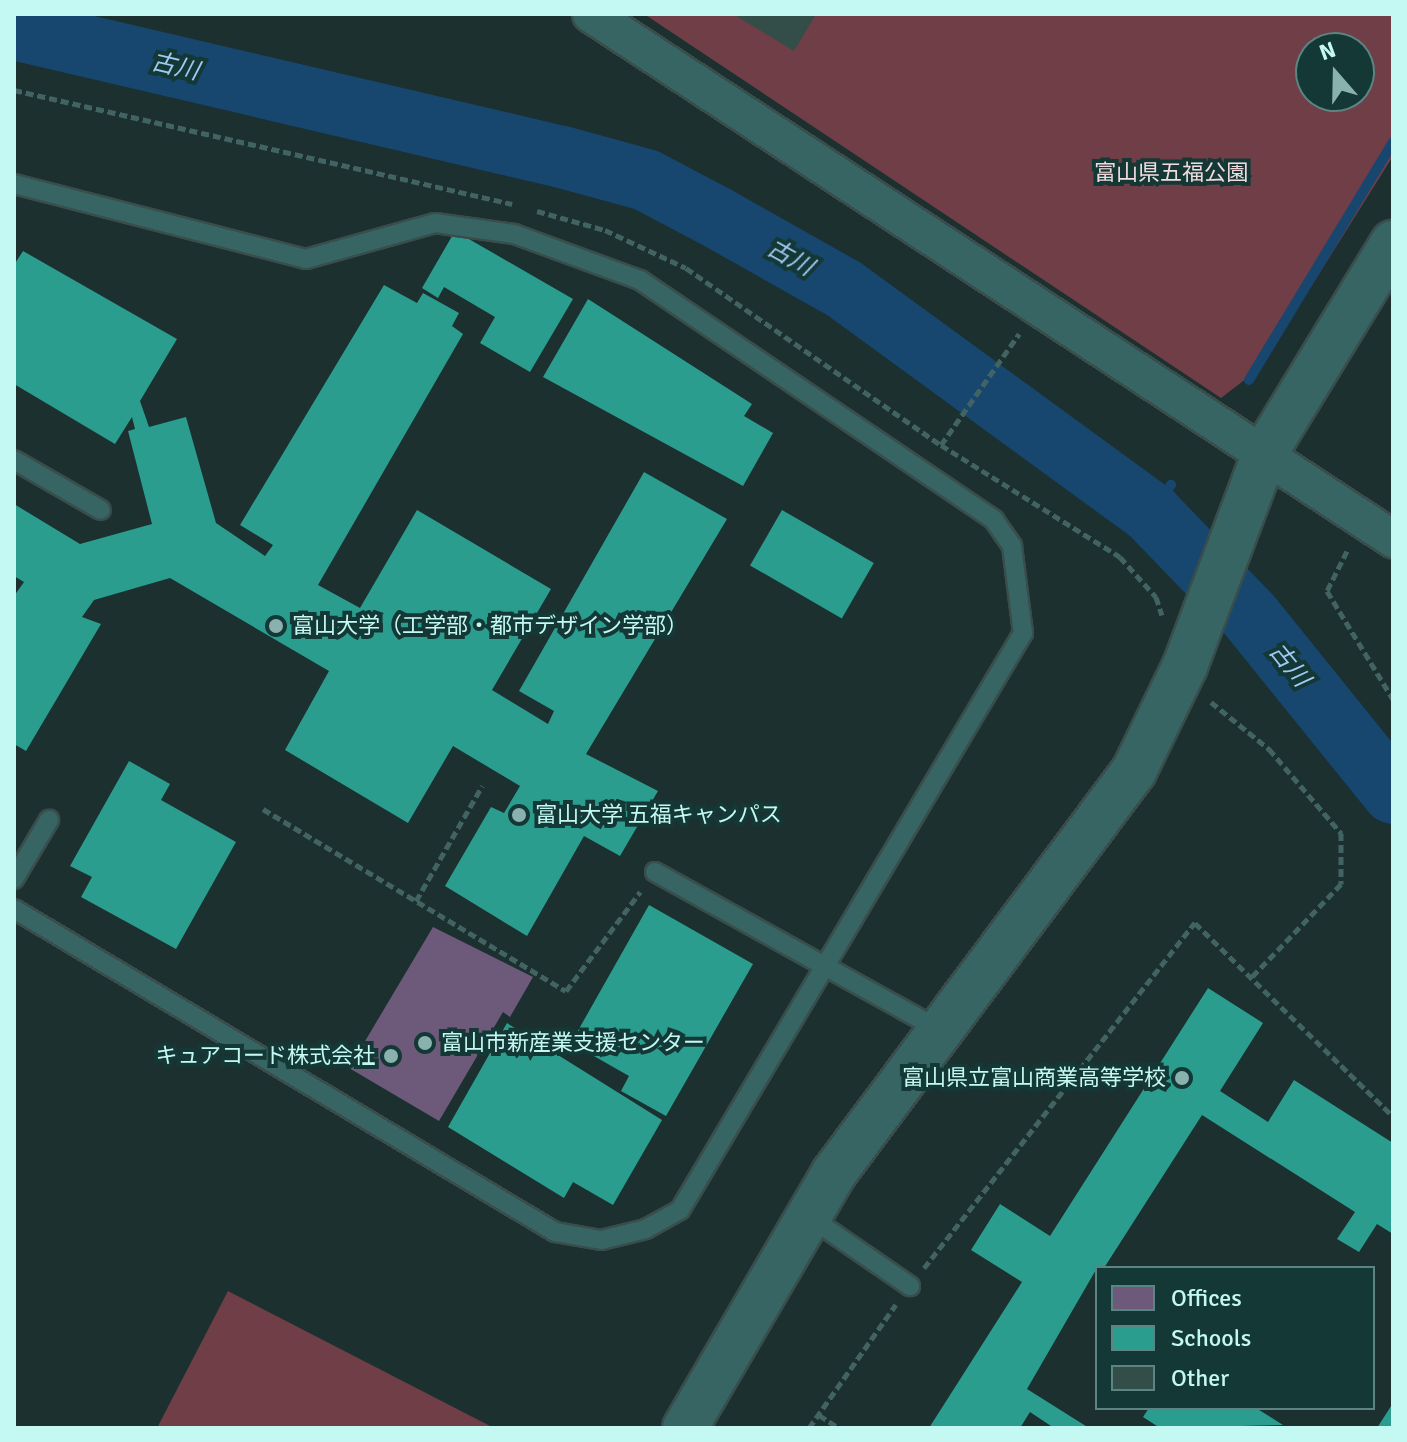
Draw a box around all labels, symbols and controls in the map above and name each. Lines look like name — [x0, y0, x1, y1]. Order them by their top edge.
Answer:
north arrow — [1295, 32, 1375, 112]
text: N — [1315, 36, 1339, 66]
water label: 古川 — [148, 48, 202, 86]
park label: 富山県五福公園 — [1094, 160, 1248, 186]
water label: 古川 — [762, 234, 818, 282]
place label: 富山大学（工学部・都市デザイン学部） — [292, 613, 688, 639]
marker: 富山大学（工学部・都市デザイン学部） — [267, 617, 285, 635]
water label: 古川 — [1263, 637, 1315, 693]
place label: 富山大学 五福キャンパス — [535, 802, 782, 828]
marker: 富山大学 五福キャンパス — [510, 806, 528, 824]
place label: 富山市新産業支援センター — [441, 1030, 705, 1056]
marker: 富山市新産業支援センター — [416, 1034, 434, 1052]
place label: キュアコード株式会社 — [155, 1043, 375, 1069]
marker: キュアコード株式会社 — [382, 1047, 400, 1065]
place label: 富山県立富山商業高等学校 — [902, 1065, 1166, 1091]
marker: 富山県立富山商業高等学校 — [1173, 1069, 1191, 1087]
legend — [1095, 1266, 1375, 1410]
text: Offices — [1171, 1283, 1242, 1313]
text: Schools — [1171, 1323, 1251, 1353]
text: Other — [1171, 1363, 1229, 1393]

